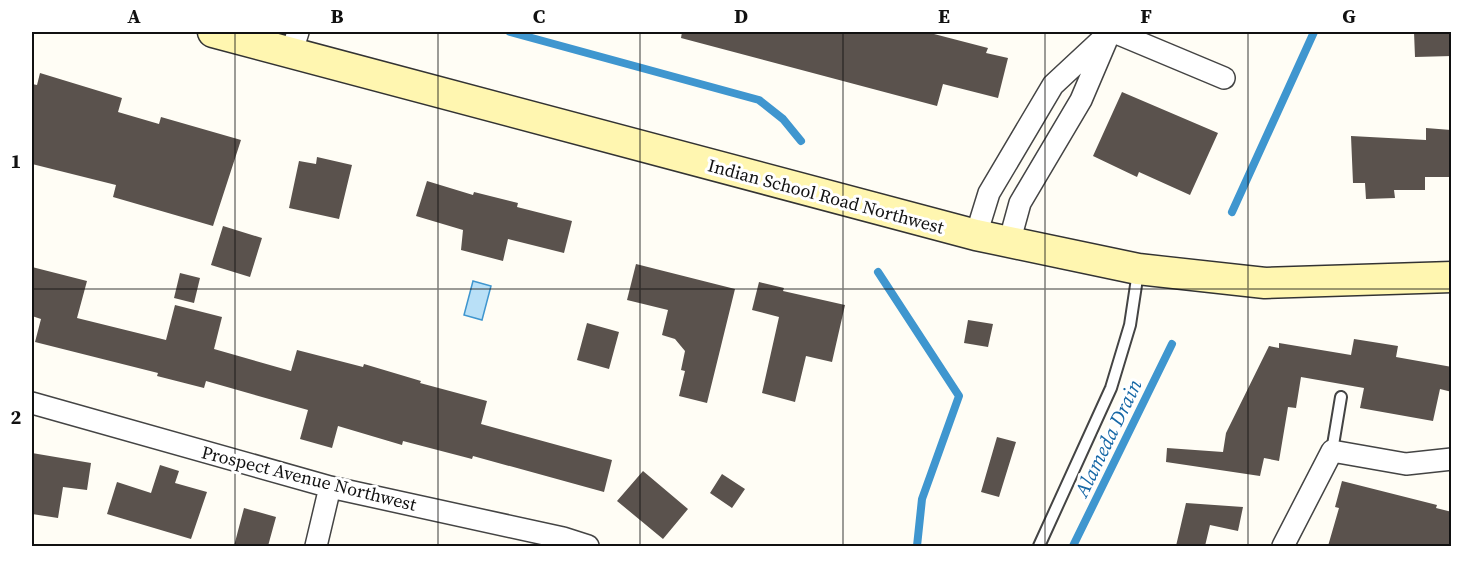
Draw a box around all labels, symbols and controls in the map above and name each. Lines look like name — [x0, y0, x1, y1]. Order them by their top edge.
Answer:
text: A — [127, 2, 141, 30]
text: B — [330, 2, 344, 30]
text: C — [533, 2, 545, 30]
text: D — [734, 2, 748, 30]
text: E — [938, 2, 950, 30]
text: F — [1140, 2, 1152, 30]
text: G — [1342, 2, 1356, 30]
text: 1 — [11, 147, 21, 175]
street label: Indian School Road Northwest — [705, 152, 947, 240]
water label: Alameda Drain — [1067, 374, 1149, 502]
text: 2 — [11, 403, 22, 431]
street label: Prospect Avenue Northwest — [199, 439, 419, 517]

